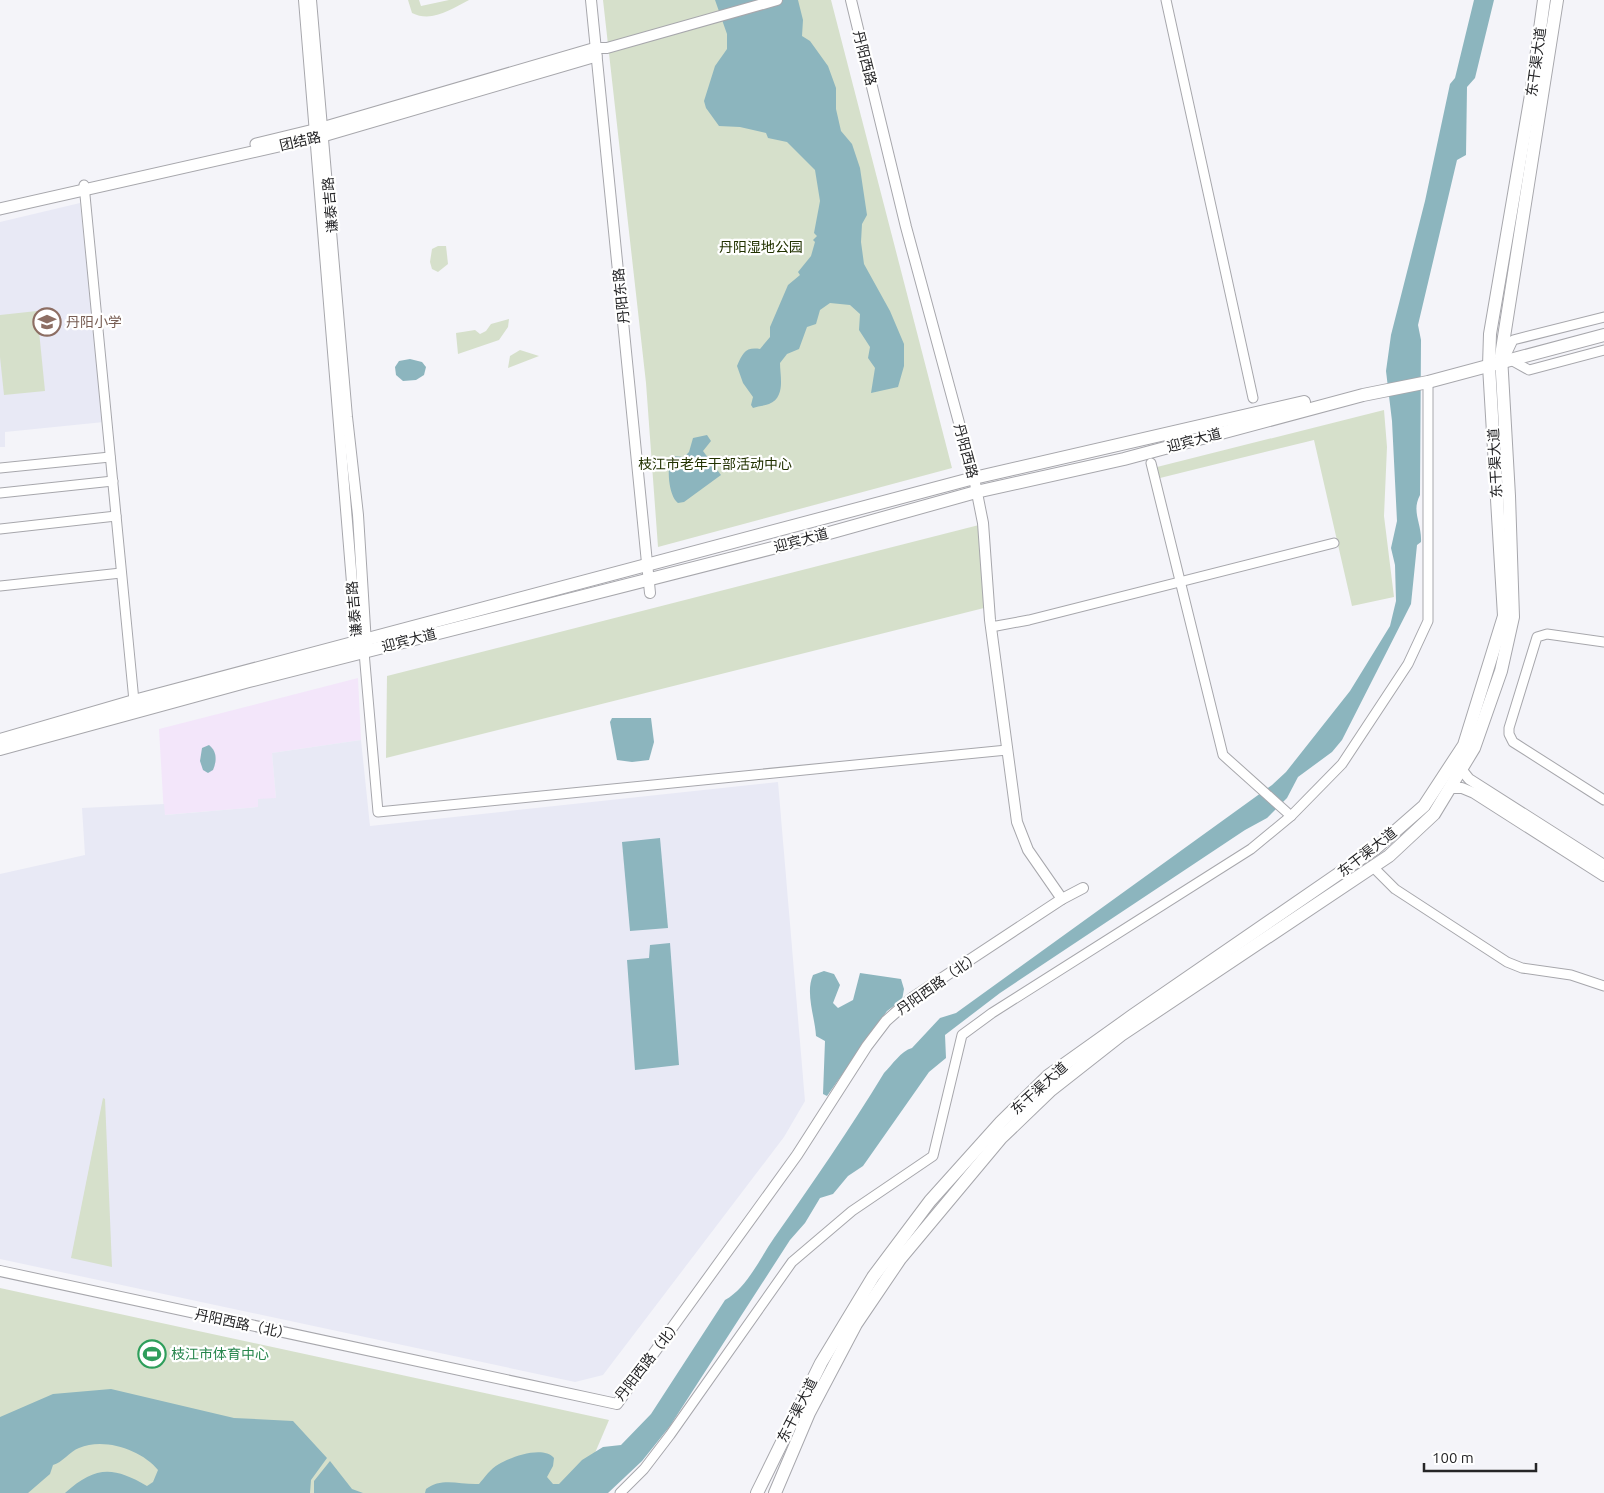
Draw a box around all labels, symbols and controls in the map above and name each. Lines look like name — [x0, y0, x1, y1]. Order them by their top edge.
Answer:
street label: 东干渠大道 — [1523, 26, 1549, 98]
street label: 丹阳西路 — [850, 29, 880, 87]
street label: 团结路 — [278, 128, 322, 154]
street label: 谦泰吉路 — [320, 176, 340, 234]
park label: 丹阳湿地公园 — [719, 239, 803, 255]
street label: 丹阳东路 — [610, 267, 632, 325]
school or university icon: 丹阳小学 — [32, 307, 62, 337]
place label: 丹阳小学 — [66, 314, 122, 330]
street label: 丹阳西路 — [951, 422, 981, 480]
street label: 迎宾大道 — [1165, 425, 1223, 455]
street label: 东干渠大道 — [1485, 428, 1505, 498]
park label: 枝江市老年干部活动中心 — [638, 456, 792, 472]
street label: 迎宾大道 — [772, 525, 830, 555]
street label: 谦泰吉路 — [344, 580, 364, 638]
street label: 迎宾大道 — [380, 625, 438, 655]
street label: 东干渠大道 — [1334, 824, 1400, 880]
street label: 丹阳西路（北） — [893, 948, 983, 1018]
street label: 东干渠大道 — [1008, 1059, 1070, 1117]
street label: 丹阳西路（北） — [193, 1306, 293, 1342]
street label: 丹阳西路（北） — [612, 1316, 684, 1404]
sports icon: 枝江市体育中心 — [137, 1339, 167, 1369]
place label: 枝江市体育中心 — [171, 1346, 269, 1362]
street label: 东干渠大道 — [774, 1375, 820, 1445]
scale bar — [1424, 1440, 1536, 1472]
text: 100 m — [1432, 1449, 1474, 1466]

